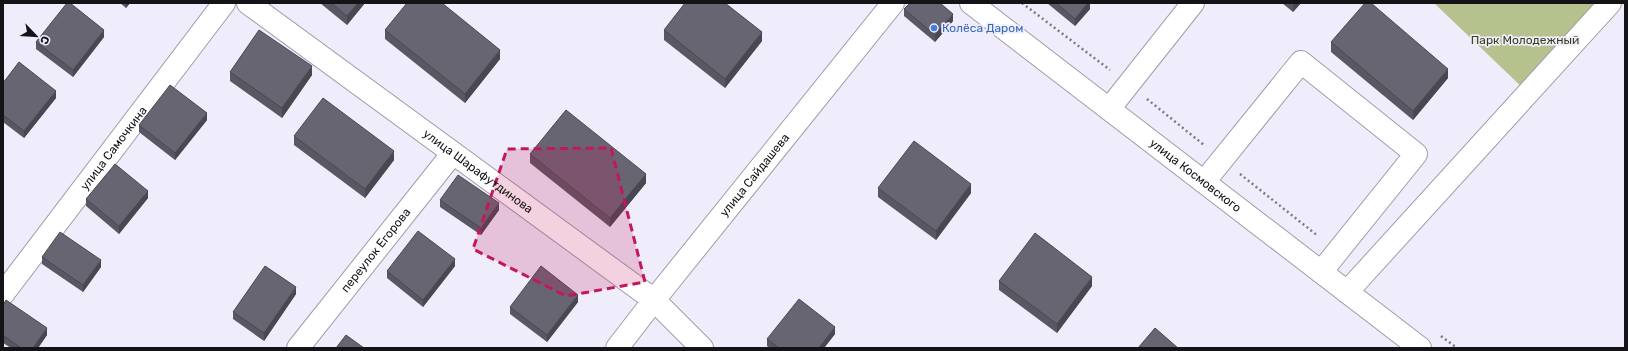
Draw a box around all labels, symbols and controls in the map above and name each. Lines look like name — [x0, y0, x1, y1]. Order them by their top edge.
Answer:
north arrow — [16, 16, 56, 56]
place label: Колёса Даром — [942, 21, 1023, 35]
marker: Колёса Даром — [929, 23, 939, 33]
park label: Парк Молодежный — [1471, 33, 1579, 47]
text: С — [37, 34, 52, 47]
street label: улица Самочкина — [77, 104, 150, 193]
street label: улица Шарафутдинова — [420, 126, 536, 216]
street label: улица Сайдашева — [717, 131, 792, 219]
street label: улица Космовского — [1147, 136, 1244, 215]
street label: переулок Егорова — [338, 205, 413, 295]

